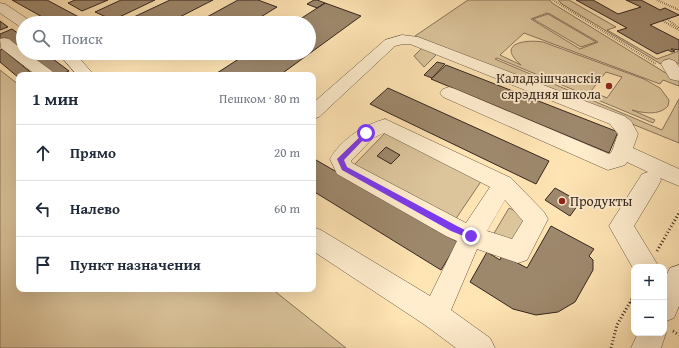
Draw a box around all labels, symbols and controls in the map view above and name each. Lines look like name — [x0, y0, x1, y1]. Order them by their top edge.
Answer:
search box — [16, 16, 316, 60]
icon: search — [30, 27, 52, 49]
text: Поиск — [62, 28, 103, 49]
place label: Каладзішчанскія сярэдняя школа — [496, 68, 601, 104]
marker: Каладзішчанскія сярэдняя школа — [604, 81, 614, 91]
text: 1 мин — [32, 86, 78, 111]
text: Пешком · 80 m — [219, 89, 300, 108]
route start — [357, 124, 375, 142]
icon: ahead — [32, 142, 54, 164]
text: Прямо — [70, 142, 116, 163]
text: 20 m — [274, 143, 300, 162]
place label: Продукты — [570, 191, 633, 211]
marker: Продукты — [557, 196, 567, 206]
icon: left — [32, 198, 54, 220]
text: Налево — [70, 198, 120, 219]
text: 60 m — [274, 199, 300, 218]
route end — [462, 227, 480, 245]
icon: arrive — [32, 254, 54, 276]
text: Пункт назначения — [70, 254, 201, 275]
map controls — [631, 264, 667, 336]
button: + — [631, 264, 667, 300]
button: − — [631, 300, 667, 336]

